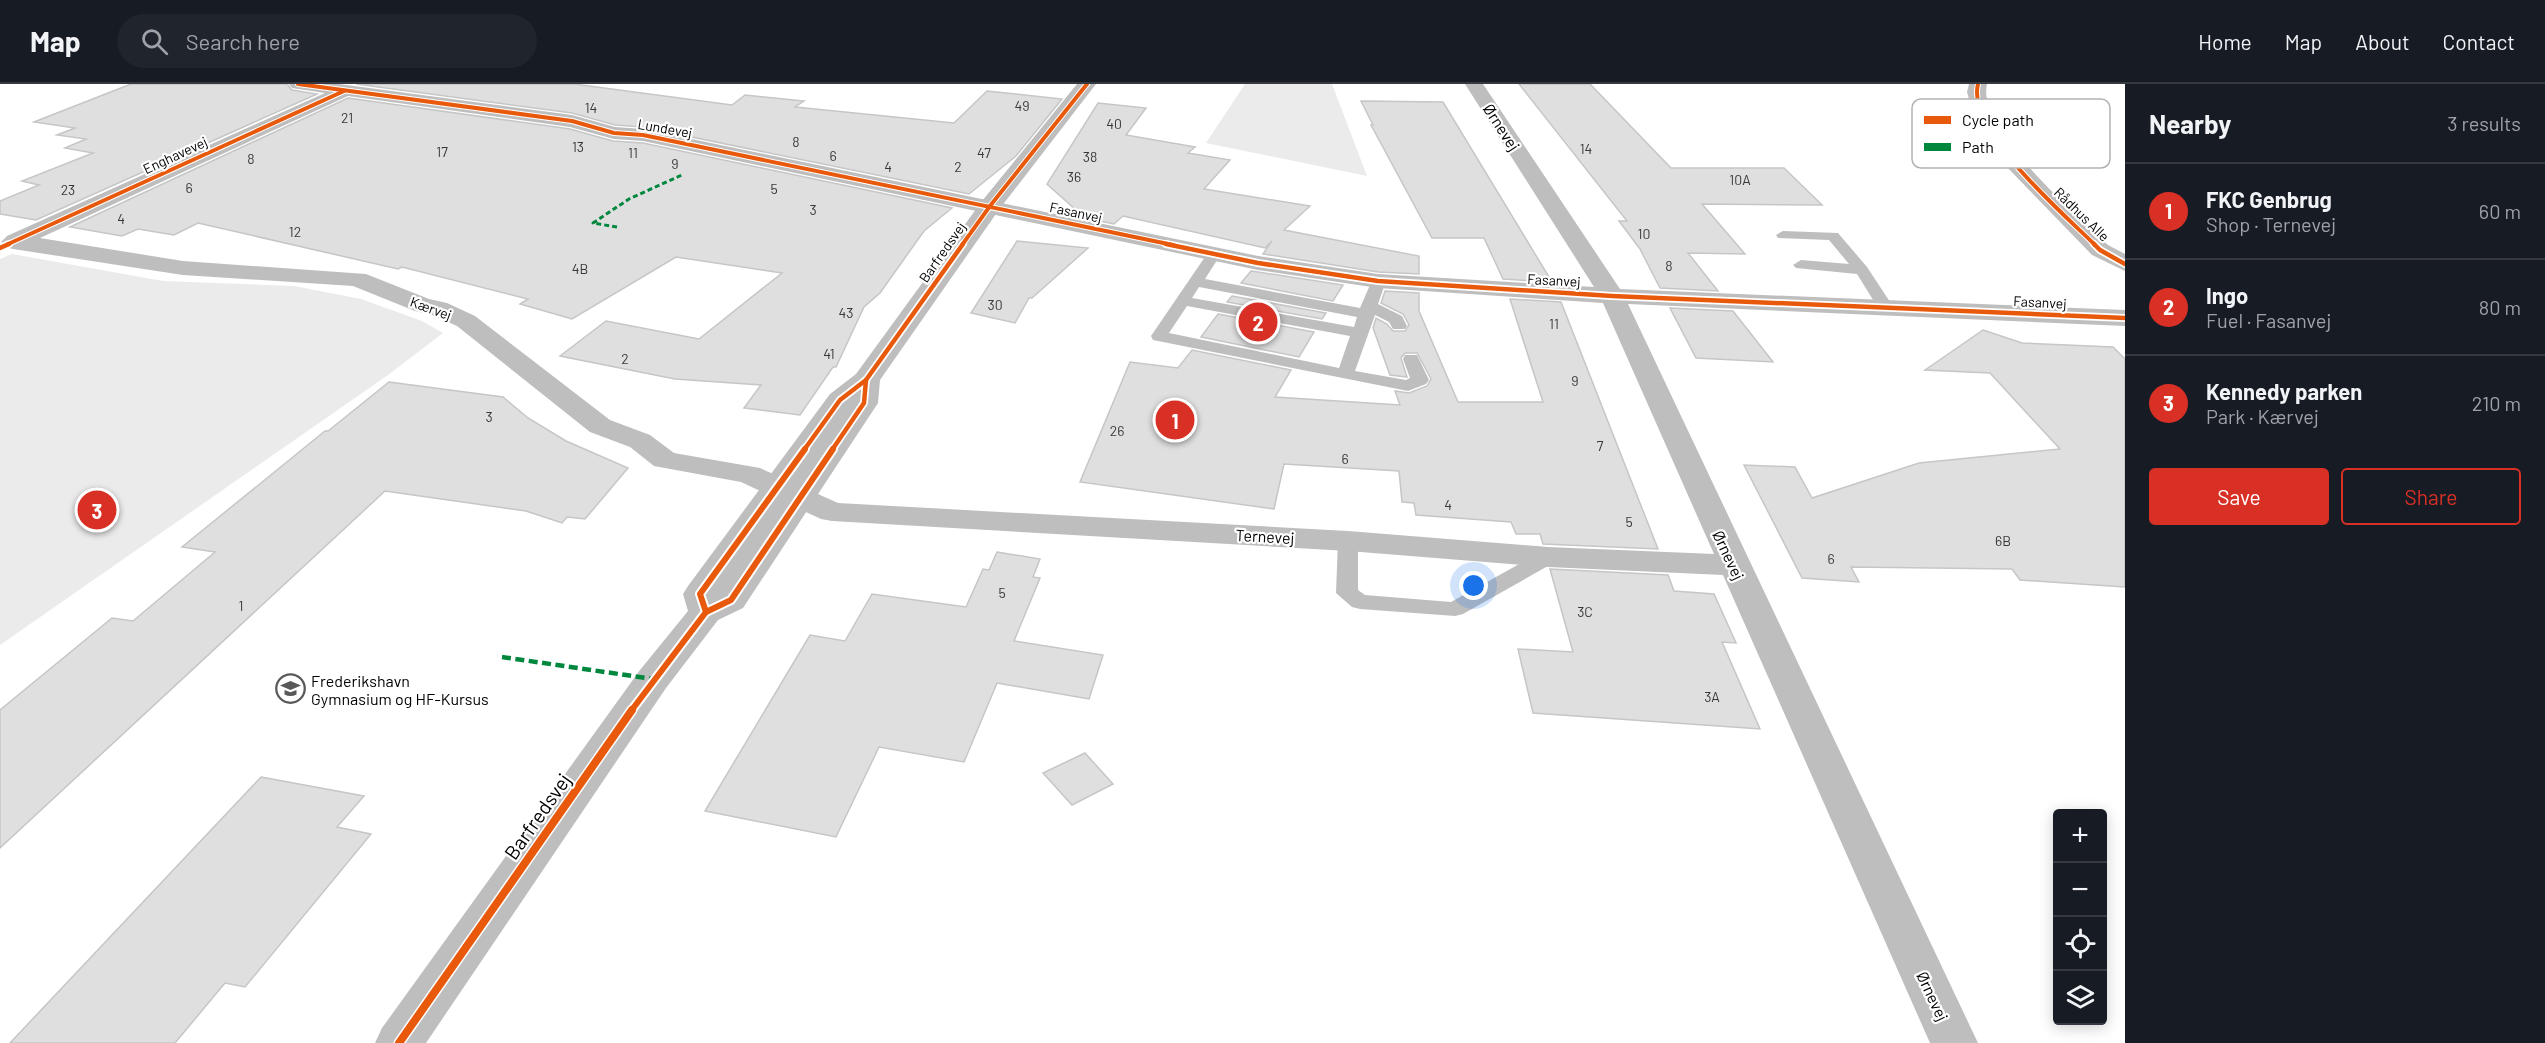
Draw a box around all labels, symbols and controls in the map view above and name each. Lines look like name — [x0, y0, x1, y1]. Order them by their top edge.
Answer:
search box — [117, 14, 537, 68]
text: Map — [30, 24, 81, 58]
icon: search — [138, 25, 171, 58]
text: Search here — [186, 28, 300, 54]
text: Home — [2198, 29, 2252, 54]
text: Map — [2285, 29, 2322, 54]
text: About — [2355, 29, 2410, 54]
text: Contact — [2443, 29, 2515, 54]
house number: 49 — [1014, 97, 1030, 114]
house number: 14 — [585, 99, 597, 116]
legend — [1912, 99, 2110, 168]
street label: Ørnevej — [1480, 100, 1524, 154]
text: Nearby — [2149, 108, 2231, 139]
house number: 21 — [341, 109, 353, 126]
text: Cycle path — [1962, 110, 2034, 129]
text: 3 results — [2447, 111, 2521, 135]
street label: Lundevej — [636, 115, 694, 141]
house number: 40 — [1106, 115, 1122, 132]
street label: Enghavevej — [140, 133, 210, 177]
house number: 8 — [792, 133, 800, 150]
text: Path — [1962, 137, 1994, 156]
house number: 13 — [572, 138, 584, 155]
house number: 14 — [1580, 140, 1592, 157]
house number: 17 — [436, 143, 448, 160]
house number: 11 — [628, 144, 638, 161]
house number: 47 — [977, 144, 991, 161]
house number: 6 — [829, 147, 837, 164]
house number: 38 — [1083, 148, 1097, 165]
house number: 8 — [247, 150, 255, 167]
house number: 9 — [671, 155, 679, 172]
house number: 4 — [884, 158, 892, 175]
house number: 2 — [954, 158, 962, 175]
house number: 36 — [1067, 168, 1081, 185]
house number: 10A — [1729, 171, 1751, 188]
house number: 6 — [185, 179, 193, 196]
house number: 5 — [770, 180, 778, 197]
house number: 23 — [61, 181, 75, 198]
street label: Rådhus Alle — [2051, 183, 2113, 245]
text: FKC Genbrug — [2206, 186, 2332, 212]
street label: Fasanvej — [1048, 198, 1104, 226]
text: 1 — [2165, 199, 2172, 223]
text: 60 m — [2479, 199, 2521, 223]
house number: 3 — [809, 201, 817, 218]
house number: 4 — [117, 210, 125, 227]
text: Shop · Ternevej — [2206, 212, 2336, 236]
street label: Barfredsvej — [915, 219, 969, 285]
house number: 12 — [289, 223, 301, 240]
house number: 10 — [1638, 225, 1650, 242]
house number: 8 — [1665, 257, 1673, 274]
house number: 4B — [572, 260, 588, 277]
street label: Fasanvej — [1527, 270, 1581, 290]
text: Ingo — [2206, 282, 2248, 308]
street label: Fasanvej — [2013, 292, 2067, 312]
street label: Kærvej — [408, 293, 454, 323]
text: 2 — [2163, 295, 2174, 319]
text: 80 m — [2479, 295, 2521, 319]
house number: 30 — [987, 296, 1003, 313]
pin: 2 — [1238, 300, 1278, 344]
house number: 43 — [839, 304, 853, 321]
text: Fuel · Fasanvej — [2206, 308, 2331, 332]
house number: 11 — [1549, 315, 1559, 332]
house number: 41 — [823, 345, 835, 362]
house number: 2 — [621, 350, 629, 367]
house number: 9 — [1571, 372, 1579, 389]
text: Kennedy parken — [2206, 378, 2362, 404]
text: 3 — [2163, 391, 2174, 415]
text: 210 m — [2472, 391, 2521, 415]
pin: 1 — [1156, 398, 1194, 442]
text: Park · Kærvej — [2206, 404, 2319, 428]
house number: 3 — [485, 408, 493, 425]
house number: 26 — [1110, 422, 1124, 439]
house number: 7 — [1597, 437, 1604, 454]
house number: 6 — [1341, 450, 1349, 467]
button: Save — [2149, 468, 2329, 525]
button: Share — [2341, 468, 2521, 525]
pin: 3 — [78, 488, 116, 532]
house number: 4 — [1444, 496, 1452, 513]
house number: 5 — [1625, 513, 1633, 530]
street label: Ternevej — [1235, 525, 1295, 547]
street label: Ørnevej — [1709, 527, 1749, 583]
house number: 6B — [1995, 532, 2011, 549]
house number: 6 — [1827, 550, 1835, 567]
your location — [1459, 571, 1488, 600]
house number: 5 — [998, 584, 1006, 601]
house number: 1 — [239, 597, 243, 614]
house number: 3C — [1577, 603, 1593, 620]
place label: Frederikshavn Gymnasium og HF-Kursus — [311, 671, 489, 708]
school or university icon: Frederikshavn Gymnasium og HF-Kursus — [274, 673, 306, 705]
house number: 3A — [1704, 688, 1720, 705]
street label: Barfredsvej — [499, 768, 575, 864]
map controls — [2053, 809, 2107, 1025]
button: + — [2053, 809, 2107, 863]
button: − — [2053, 863, 2107, 917]
button: locate — [2053, 917, 2107, 971]
street label: Ørnevej — [1913, 968, 1953, 1024]
button: layers — [2053, 971, 2107, 1025]

